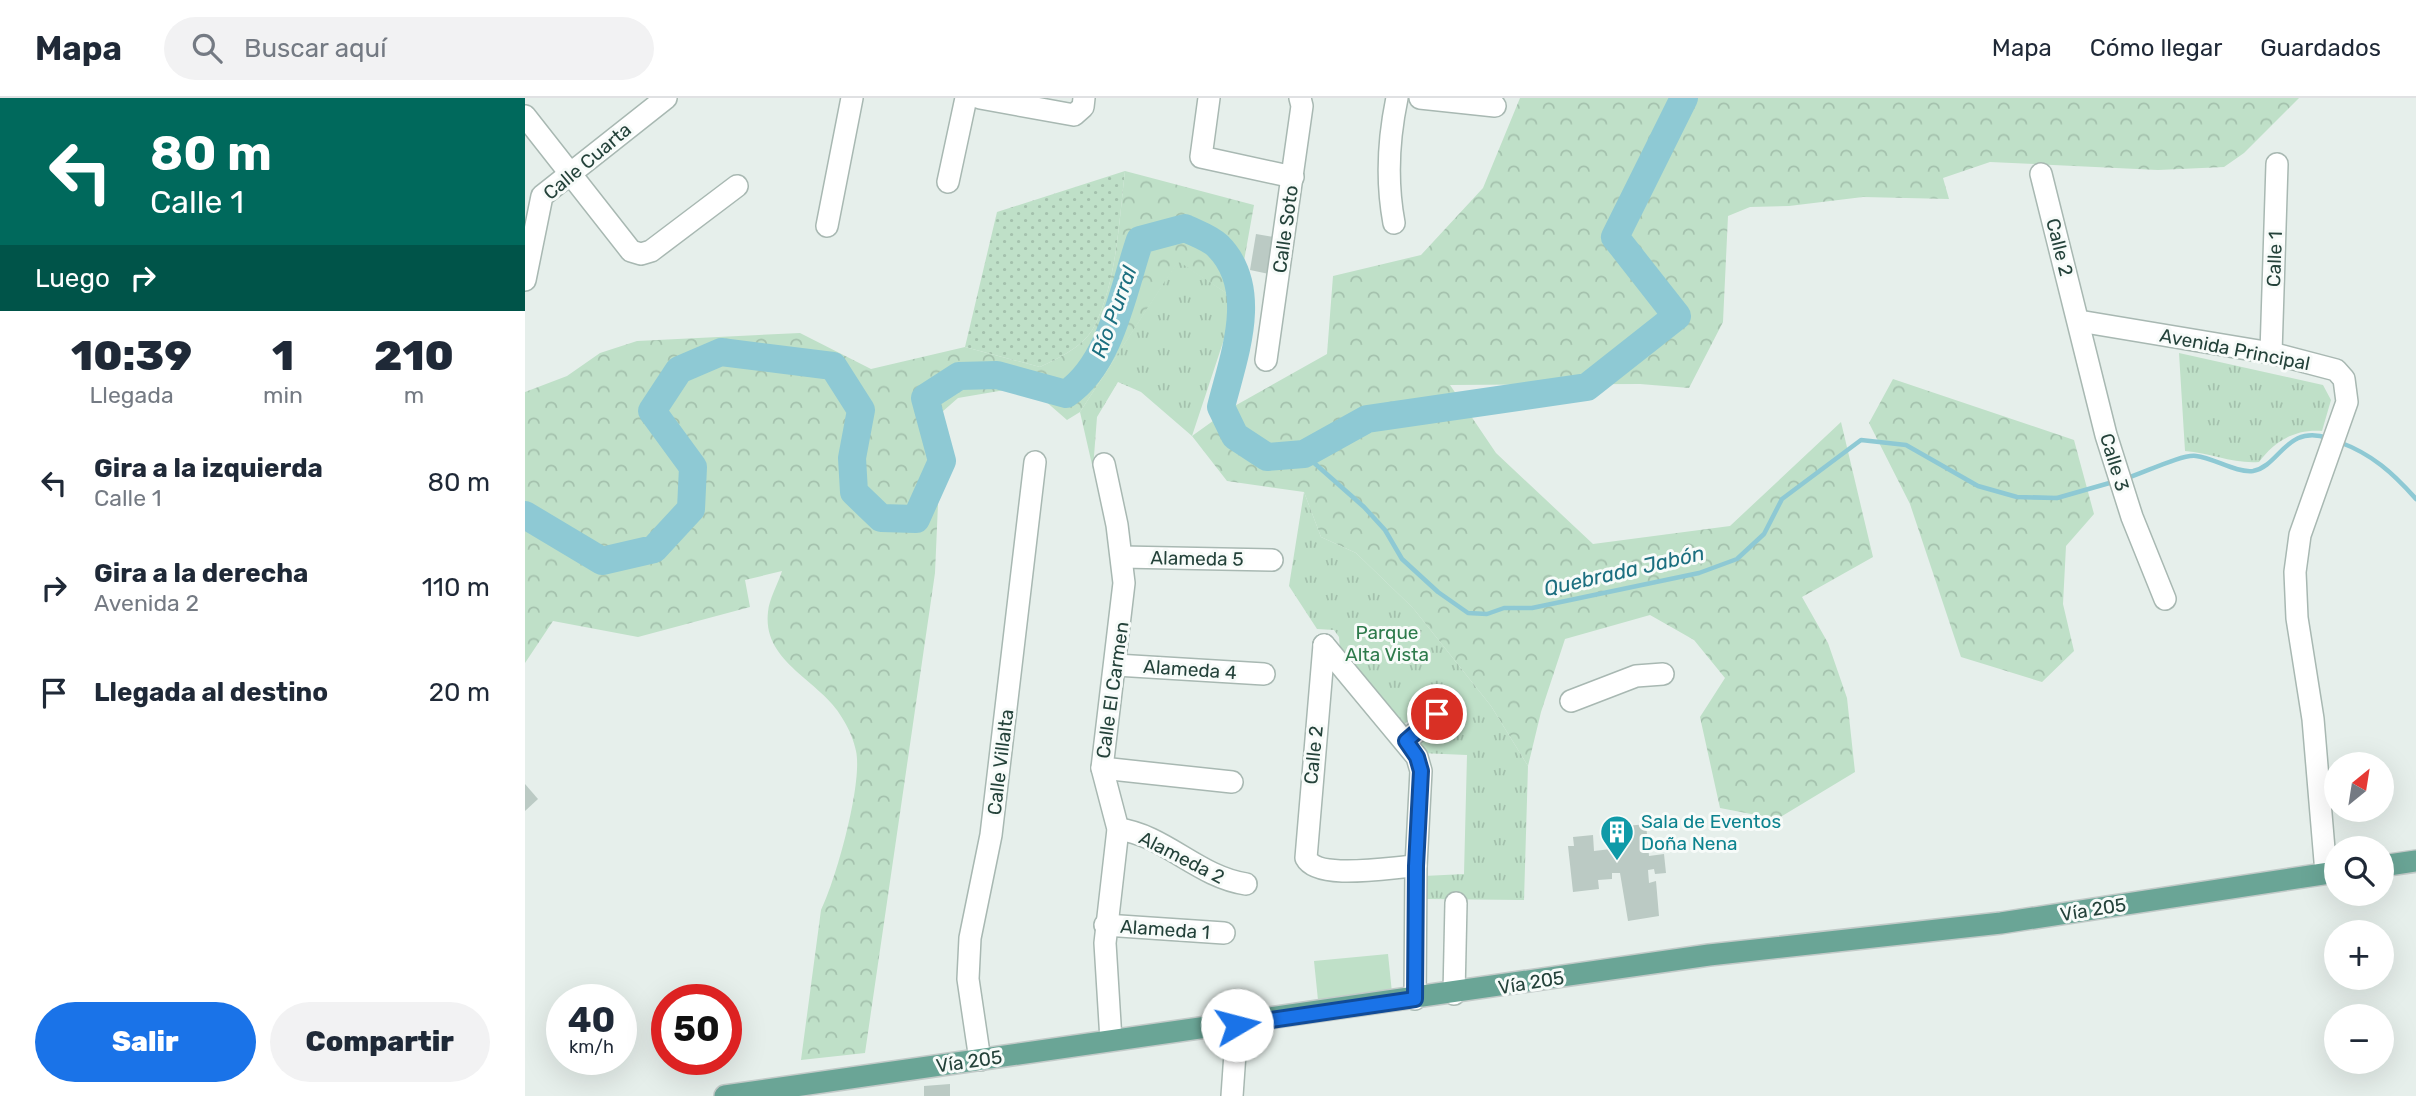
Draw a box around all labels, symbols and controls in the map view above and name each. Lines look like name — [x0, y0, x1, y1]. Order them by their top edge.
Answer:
search box — [164, 17, 654, 80]
text: Mapa — [35, 29, 122, 68]
icon: search — [188, 29, 226, 67]
text: Buscar aquí — [244, 33, 387, 64]
text: Mapa — [1992, 34, 2052, 62]
text: Cómo llegar — [2090, 34, 2222, 62]
text: Guardados — [2260, 34, 2381, 62]
street label: Calle Cuarta — [539, 118, 636, 205]
text: 80 m — [150, 124, 272, 182]
icon: left — [35, 126, 126, 217]
text: Calle 1 — [150, 183, 244, 221]
street label: Calle Soto — [1268, 184, 1303, 275]
street label: Calle 2 — [2041, 216, 2078, 278]
street label: Calle 1 — [2262, 231, 2287, 287]
icon: right — [124, 259, 162, 297]
water label: Río Purral — [1085, 262, 1142, 361]
text: Luego — [35, 263, 110, 294]
street label: Avenida Principal — [2158, 324, 2312, 375]
text: 10:39 — [71, 331, 192, 381]
text: 1 — [272, 331, 294, 381]
text: 210 — [374, 331, 454, 381]
text: Llegada — [89, 381, 174, 409]
text: min — [263, 381, 303, 409]
text: m — [404, 381, 424, 409]
street label: Calle 3 — [2095, 431, 2134, 494]
text: Gira a la izquierda — [94, 453, 323, 484]
icon: left — [35, 464, 73, 502]
text: 80 m — [427, 467, 490, 498]
text: Calle 1 — [94, 484, 162, 512]
water label: Quebrada Jabón — [1541, 540, 1707, 601]
street label: Alameda 5 — [1150, 546, 1244, 571]
text: Gira a la derecha — [94, 558, 308, 589]
icon: right — [35, 569, 73, 607]
text: 110 m — [422, 572, 490, 603]
text: Avenida 2 — [94, 589, 199, 617]
street label: Calle El Carmen — [1092, 620, 1133, 760]
park label: Parque Alta Vista — [1345, 621, 1429, 666]
street label: Alameda 4 — [1142, 655, 1238, 684]
icon: arrive — [35, 674, 73, 712]
text: Llegada al destino — [94, 677, 328, 708]
text: 20 m — [429, 677, 490, 708]
pin — [1407, 684, 1467, 744]
icon: arrive — [1418, 695, 1456, 733]
street label: Calle Villalta — [983, 708, 1018, 816]
street label: Calle 2 — [1299, 725, 1328, 786]
north arrow — [2324, 752, 2394, 822]
map controls — [2324, 752, 2394, 1074]
place label: Sala de Eventos Doña Nena — [1641, 810, 1781, 855]
building icon: Sala de Eventos Doña Nena — [1598, 813, 1636, 862]
street label: Alameda 2 — [1135, 826, 1228, 889]
button: search — [2324, 836, 2394, 906]
street label: Vía 205 — [2058, 893, 2128, 926]
street label: Alameda 1 — [1119, 915, 1211, 944]
button: + — [2324, 920, 2394, 990]
street label: Vía 205 — [1496, 966, 1566, 999]
speed limit sign: 50 — [651, 984, 742, 1075]
position arrow — [1200, 988, 1274, 1062]
text: 40 — [568, 999, 615, 1041]
button: Salir — [35, 1002, 256, 1082]
button: Compartir — [270, 1002, 490, 1082]
button: − — [2324, 1004, 2394, 1074]
text: km/h — [569, 1036, 614, 1058]
street label: Vía 205 — [934, 1045, 1004, 1078]

